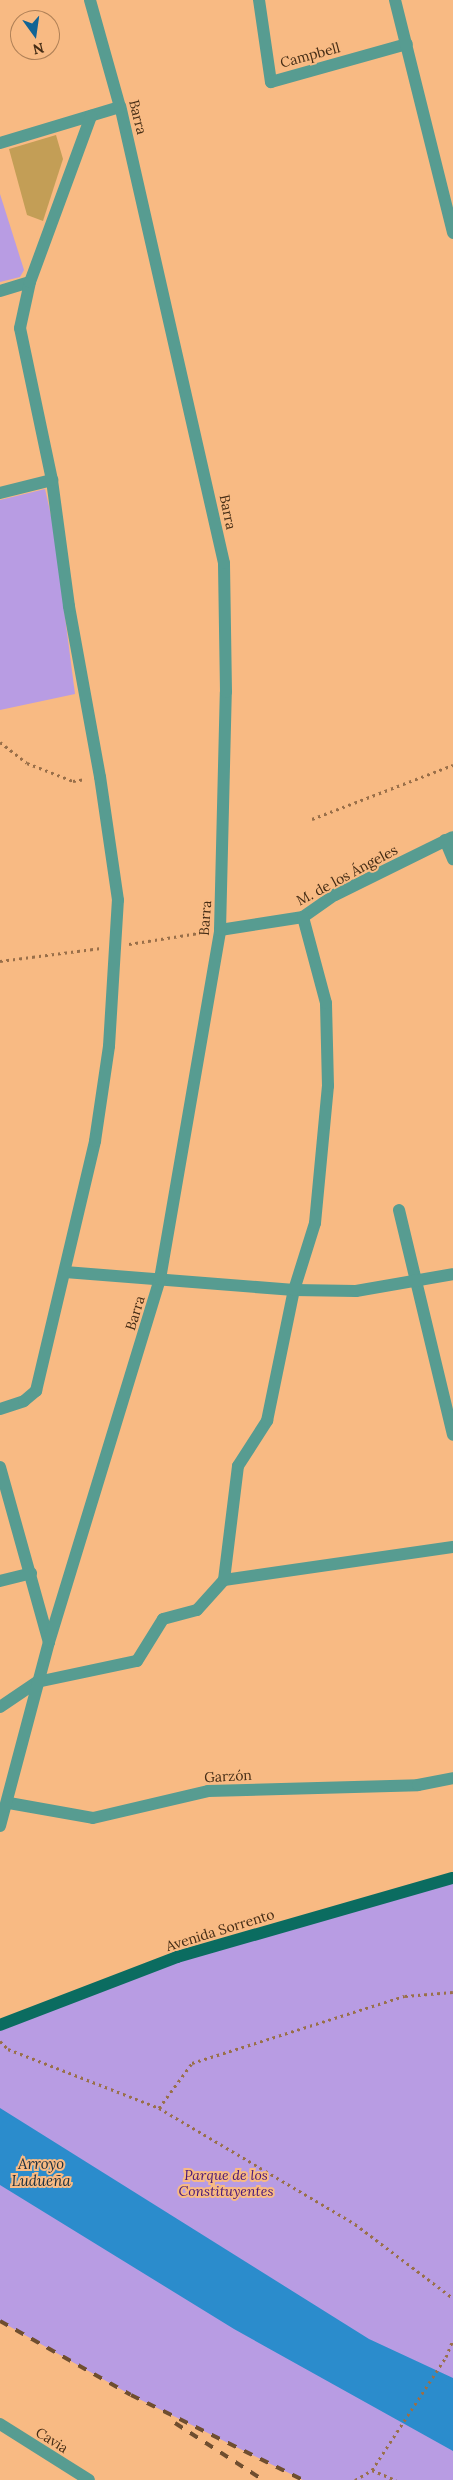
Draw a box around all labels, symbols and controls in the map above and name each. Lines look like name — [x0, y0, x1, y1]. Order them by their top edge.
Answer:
north arrow — [10, 10, 60, 60]
text: N — [31, 39, 46, 59]
street label: Campbell — [278, 39, 342, 71]
street label: Barra — [126, 98, 150, 136]
street label: Barra — [216, 493, 240, 531]
street label: M. de los Ángeles — [294, 841, 400, 909]
street label: Barra — [195, 900, 215, 936]
street label: Barra — [122, 1294, 148, 1332]
street label: Garzón — [204, 1766, 252, 1786]
street label: Avenida Sorrento — [164, 1906, 276, 1954]
water label: Arroyo Ludueña — [11, 2154, 71, 2189]
park label: Parque de los Constituyentes — [179, 2167, 273, 2200]
street label: Cavia — [33, 2424, 71, 2456]

